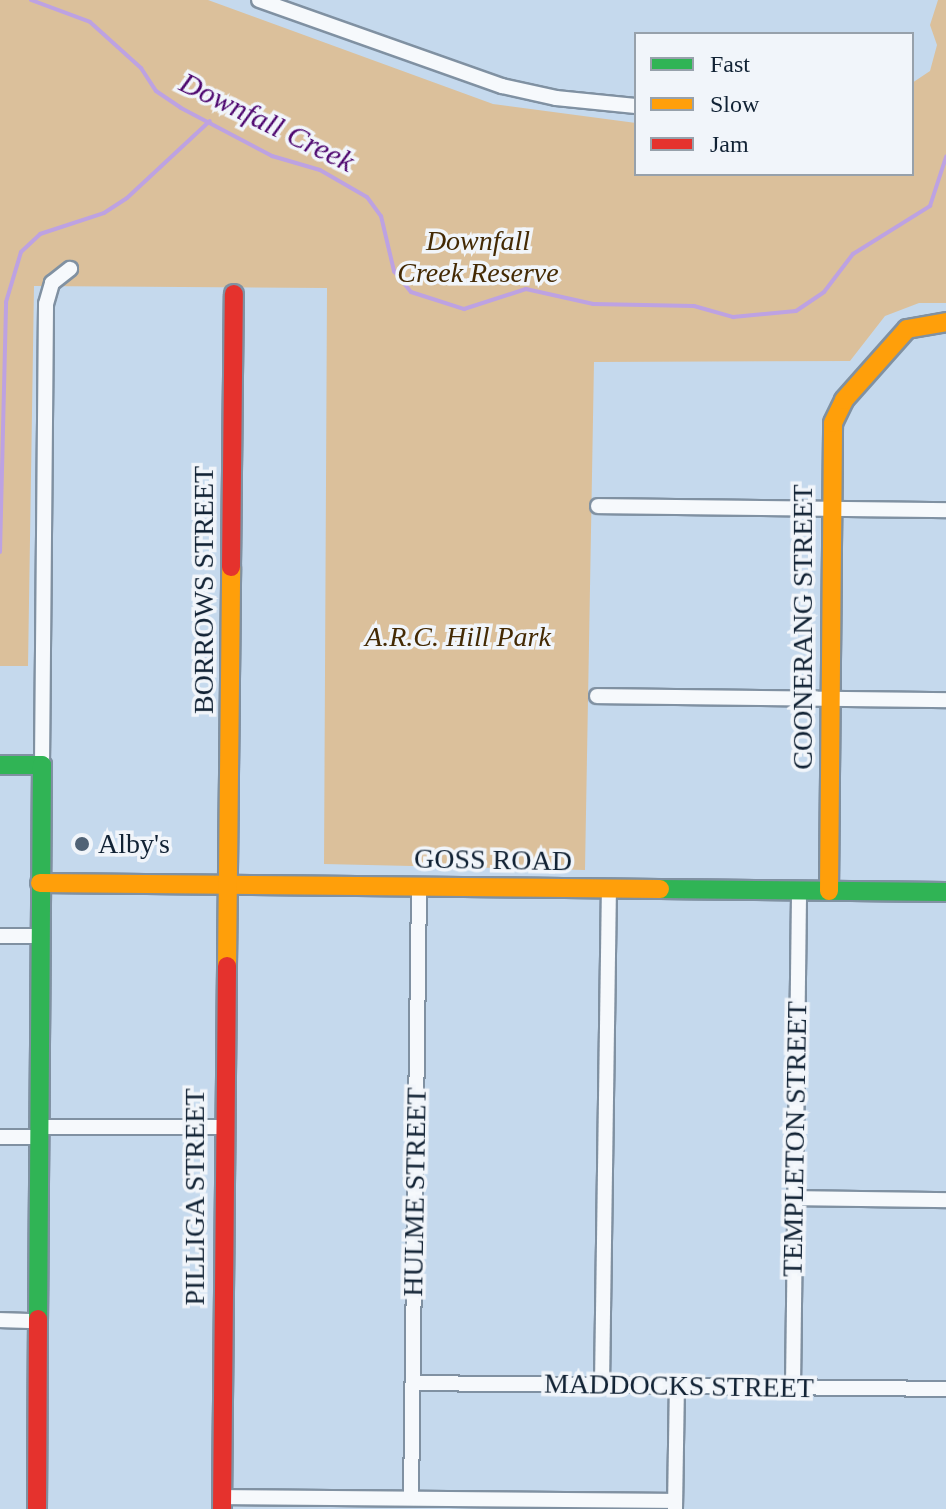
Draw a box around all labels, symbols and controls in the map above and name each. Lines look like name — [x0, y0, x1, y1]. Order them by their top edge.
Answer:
legend — [634, 32, 914, 176]
text: Fast — [710, 51, 750, 77]
water label: Downfall Creek — [174, 64, 360, 180]
text: Slow — [710, 91, 759, 117]
text: Jam — [710, 131, 749, 157]
park label: Downfall Creek Reserve — [397, 224, 559, 290]
street label: BORROWS STREET — [187, 466, 221, 714]
street label: COONERANG STREET — [786, 484, 820, 770]
park label: A.R.C. Hill Park — [365, 620, 551, 654]
place label: Alby's — [98, 827, 170, 861]
marker: Alby's — [73, 835, 91, 853]
street label: GOSS ROAD — [414, 842, 572, 878]
street label: TEMPLETON STREET — [776, 1001, 814, 1277]
street label: HULME STREET — [396, 1087, 434, 1297]
street label: PILLIGA STREET — [178, 1088, 212, 1306]
street label: MADDOCKS STREET — [544, 1367, 814, 1405]

